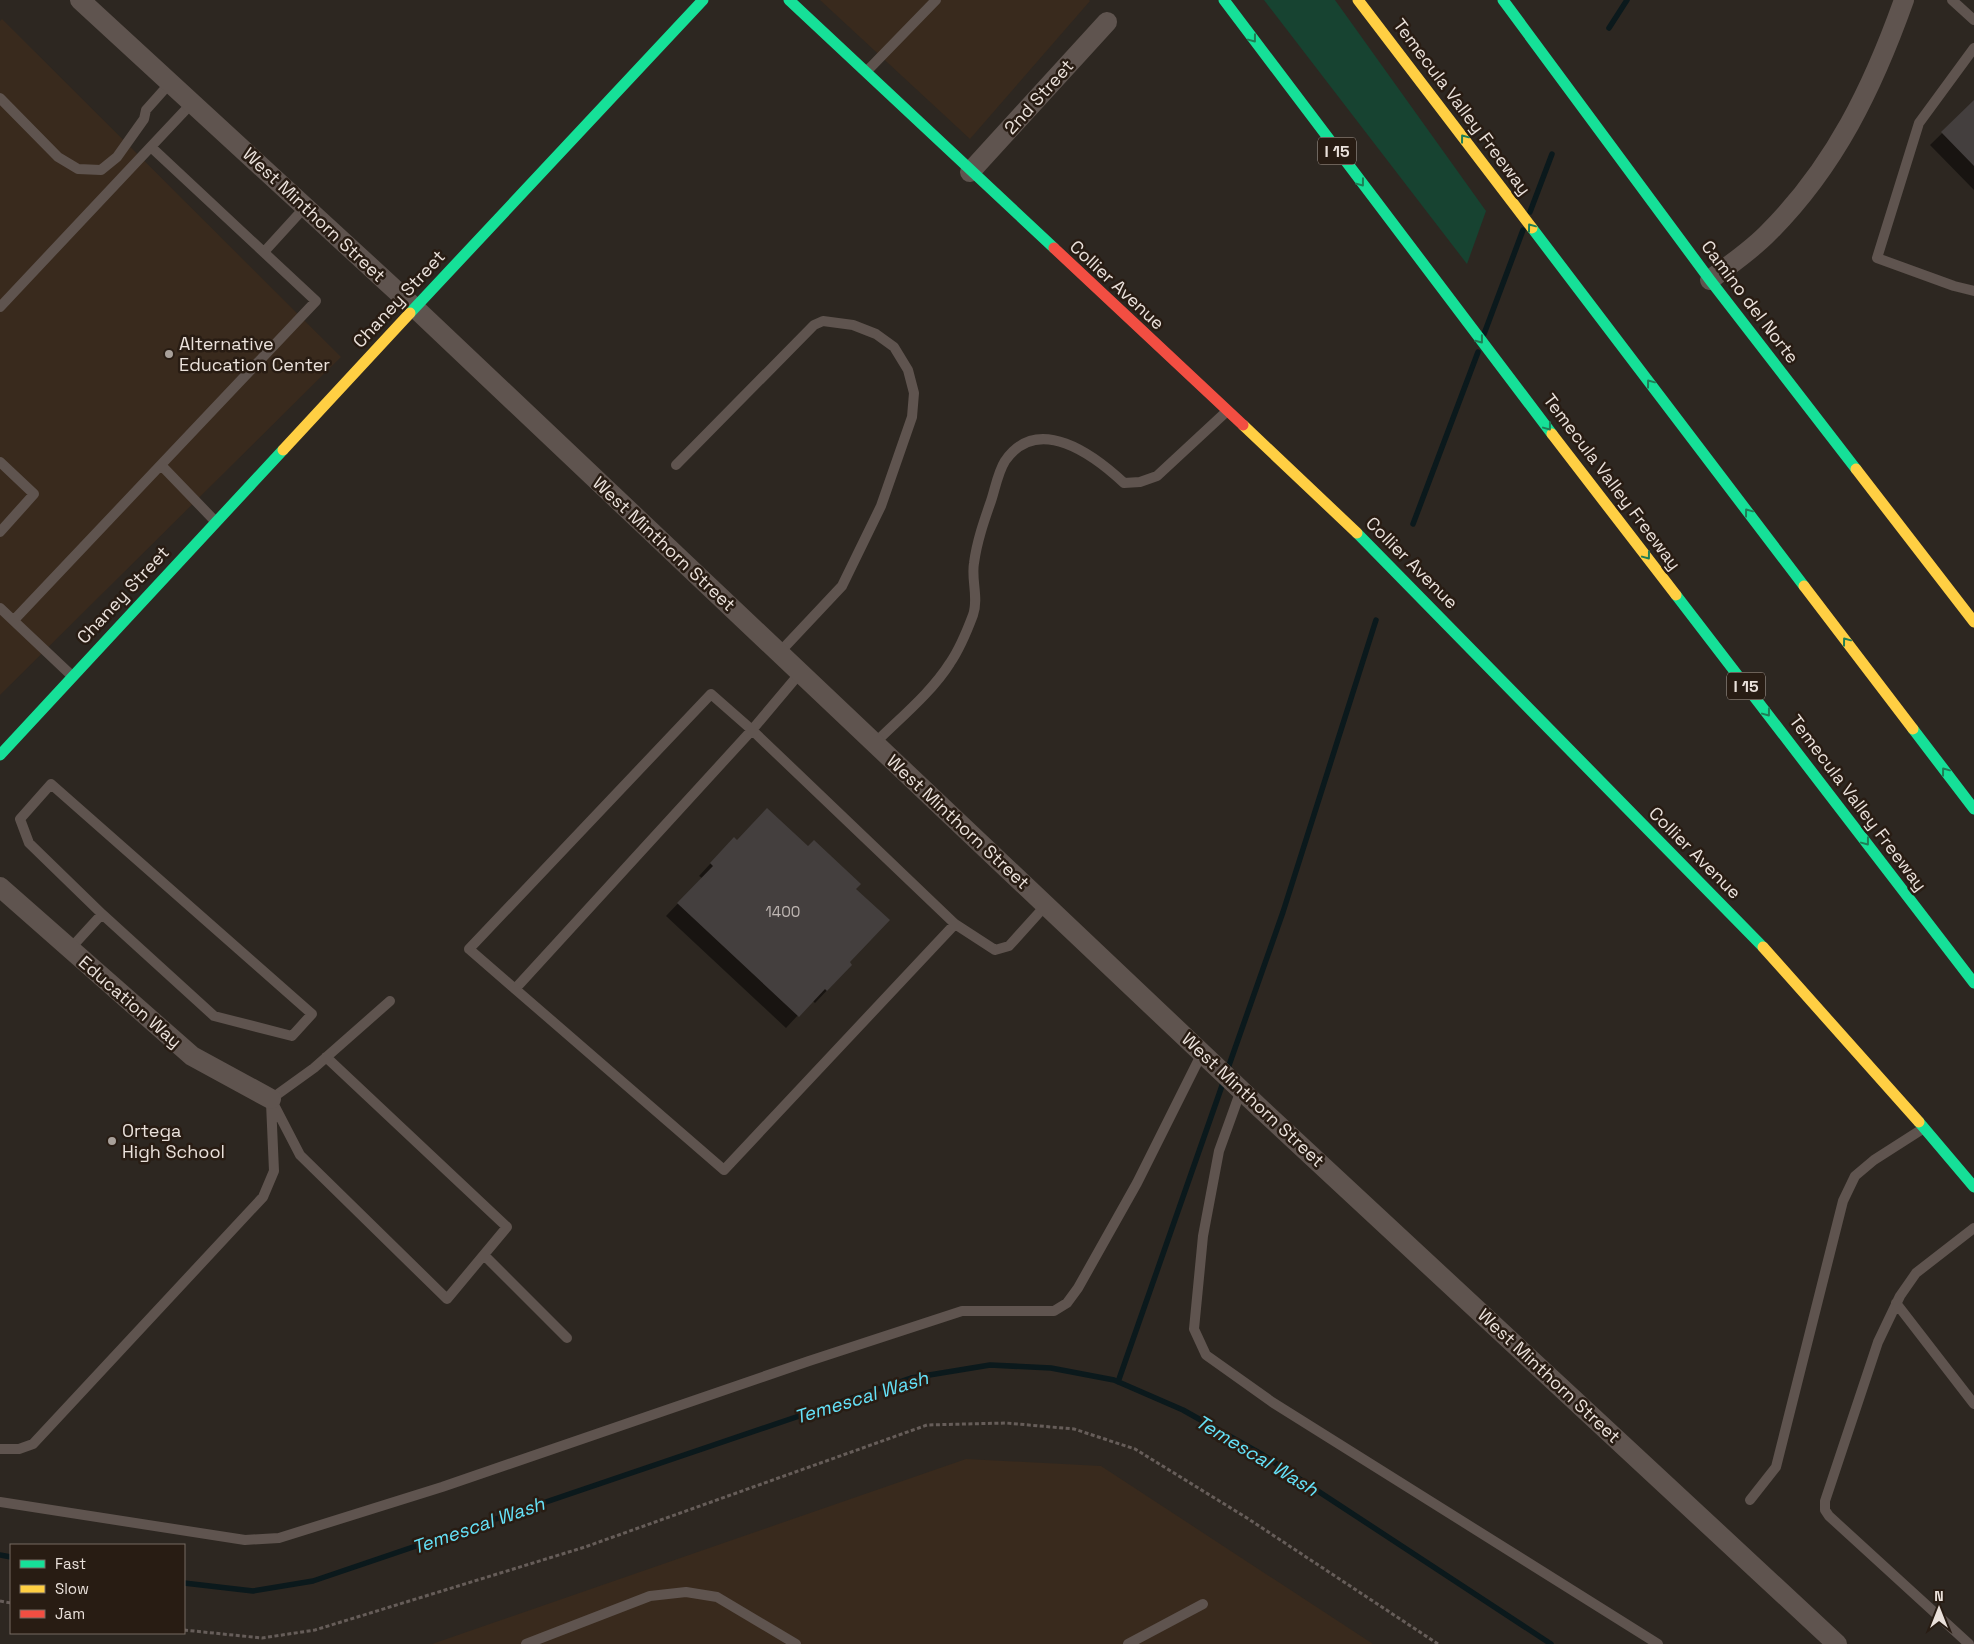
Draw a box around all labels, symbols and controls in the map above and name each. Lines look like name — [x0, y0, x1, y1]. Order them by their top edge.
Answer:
street label: Temecula Valley Freeway — [1388, 14, 1536, 200]
one-way arrow — [1247, 33, 1256, 43]
street label: 2nd Street — [999, 54, 1078, 139]
one-way arrow — [1461, 135, 1469, 144]
road number: I 15 — [1318, 138, 1356, 164]
street label: West Minthorn Street — [238, 142, 391, 287]
one-way arrow — [1355, 177, 1364, 187]
one-way arrow — [1528, 223, 1537, 233]
street label: Collier Avenue — [1065, 235, 1170, 334]
street label: Camino del Norte — [1697, 236, 1804, 368]
street label: Chaney Street — [348, 245, 450, 352]
place label: Alternative Education Center — [179, 332, 330, 376]
one-way arrow — [1475, 334, 1483, 343]
marker: Alternative Education Center — [163, 348, 175, 360]
one-way arrow — [1647, 380, 1655, 389]
street label: Temecula Valley Freeway — [1538, 389, 1686, 575]
one-way arrow — [1543, 422, 1552, 431]
street label: West Minthorn Street — [588, 471, 741, 616]
one-way arrow — [1745, 508, 1754, 518]
street label: Collier Avenue — [1361, 512, 1463, 614]
street label: Chaney Street — [72, 541, 174, 648]
one-way arrow — [1642, 551, 1651, 560]
one-way arrow — [1843, 637, 1852, 647]
road number: I 15 — [1727, 672, 1765, 699]
one-way arrow — [1762, 707, 1770, 716]
street label: Temecula Valley Freeway — [1784, 710, 1932, 896]
street label: West Minthorn Street — [882, 749, 1035, 894]
one-way arrow — [1942, 768, 1950, 777]
street label: Collier Avenue — [1644, 802, 1746, 904]
one-way arrow — [1861, 836, 1869, 845]
house number: 1400 — [766, 902, 800, 921]
street label: Education Way — [74, 951, 187, 1053]
street label: West Minthorn Street — [1177, 1027, 1330, 1172]
place label: Ortega High School — [122, 1119, 225, 1163]
marker: Ortega High School — [106, 1135, 118, 1147]
street label: West Minthorn Street — [1473, 1303, 1626, 1448]
water label: Temescal Wash — [791, 1365, 931, 1430]
water label: Temescal Wash — [1191, 1409, 1323, 1502]
water label: Temescal Wash — [408, 1491, 548, 1560]
legend — [10, 1544, 185, 1634]
text: Fast — [55, 1554, 86, 1573]
text: Slow — [55, 1579, 89, 1598]
north arrow — [1914, 1584, 1964, 1634]
text: N — [1934, 1587, 1944, 1605]
text: Jam — [55, 1604, 85, 1623]

